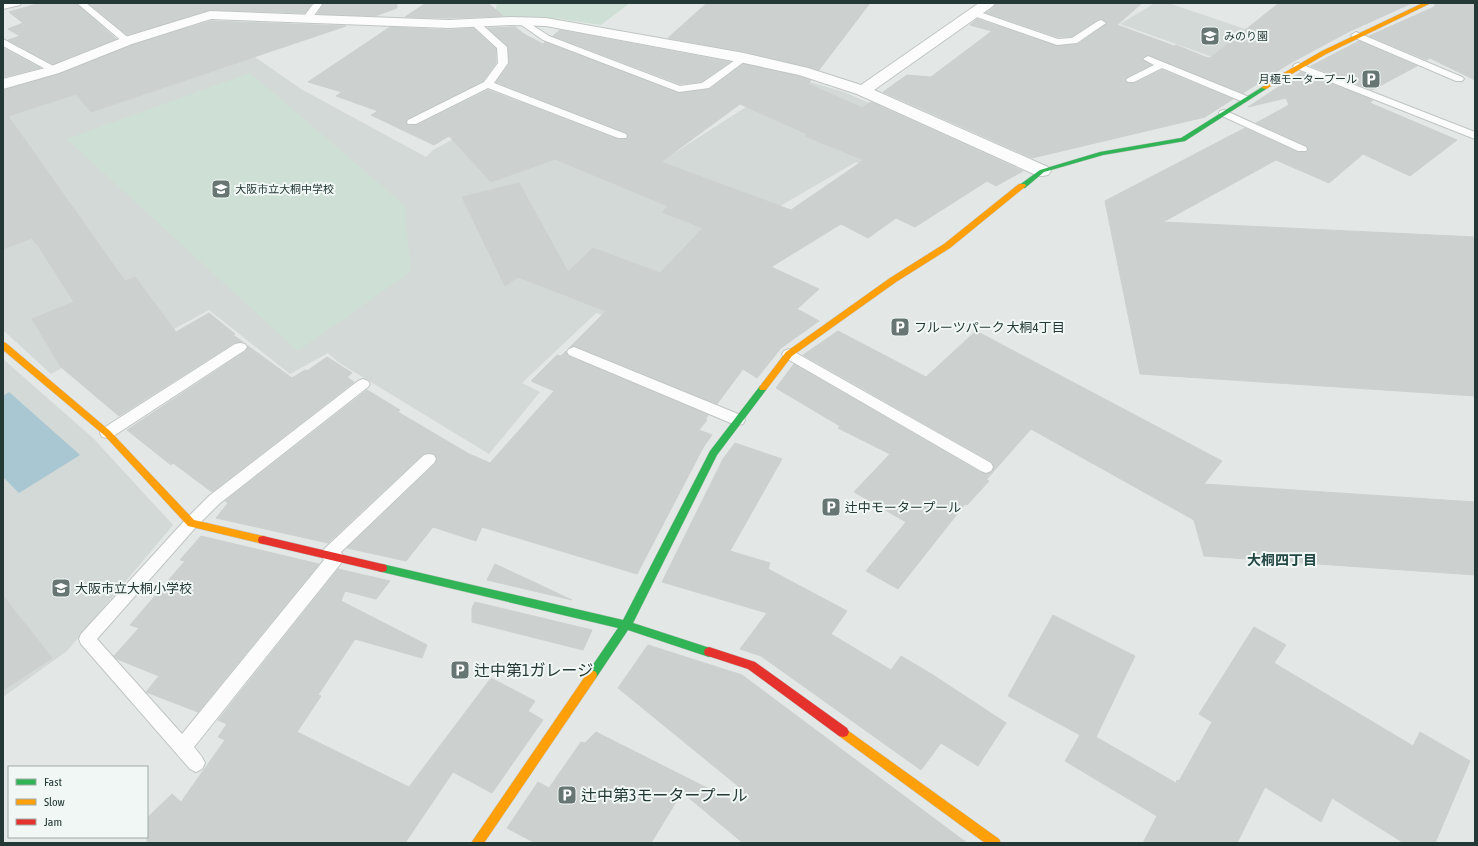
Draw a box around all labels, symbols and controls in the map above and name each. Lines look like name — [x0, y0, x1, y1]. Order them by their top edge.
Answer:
school or university icon: みのり園 — [1199, 25, 1221, 47]
place label: みのり園 — [1224, 30, 1268, 42]
parking icon: 月極モータープール — [1360, 68, 1382, 90]
place label: 月極モータープール — [1259, 73, 1357, 85]
school or university icon: 大阪市立大桐中学校 — [210, 178, 232, 200]
place label: 大阪市立大桐中学校 — [235, 183, 334, 195]
parking icon: フルーツパーク 大桐4丁目 — [889, 316, 911, 338]
place label: フルーツパーク 大桐4丁目 — [914, 320, 1065, 335]
parking icon: 辻中モータープール — [820, 496, 842, 518]
place label: 辻中モータープール — [845, 500, 961, 515]
district label: 大桐四丁目 — [1247, 552, 1317, 568]
school or university icon: 大阪市立大桐小学校 — [50, 577, 72, 599]
place label: 大阪市立大桐小学校 — [75, 581, 192, 596]
parking icon: 辻中第1ガレージ — [449, 659, 471, 681]
place label: 辻中第1ガレージ — [474, 661, 593, 679]
legend — [8, 766, 148, 838]
text: Fast — [44, 775, 62, 789]
parking icon: 辻中第3モータープール — [556, 784, 578, 806]
place label: 辻中第3モータープール — [581, 786, 748, 804]
text: Slow — [44, 795, 65, 809]
text: Jam — [44, 815, 62, 829]

